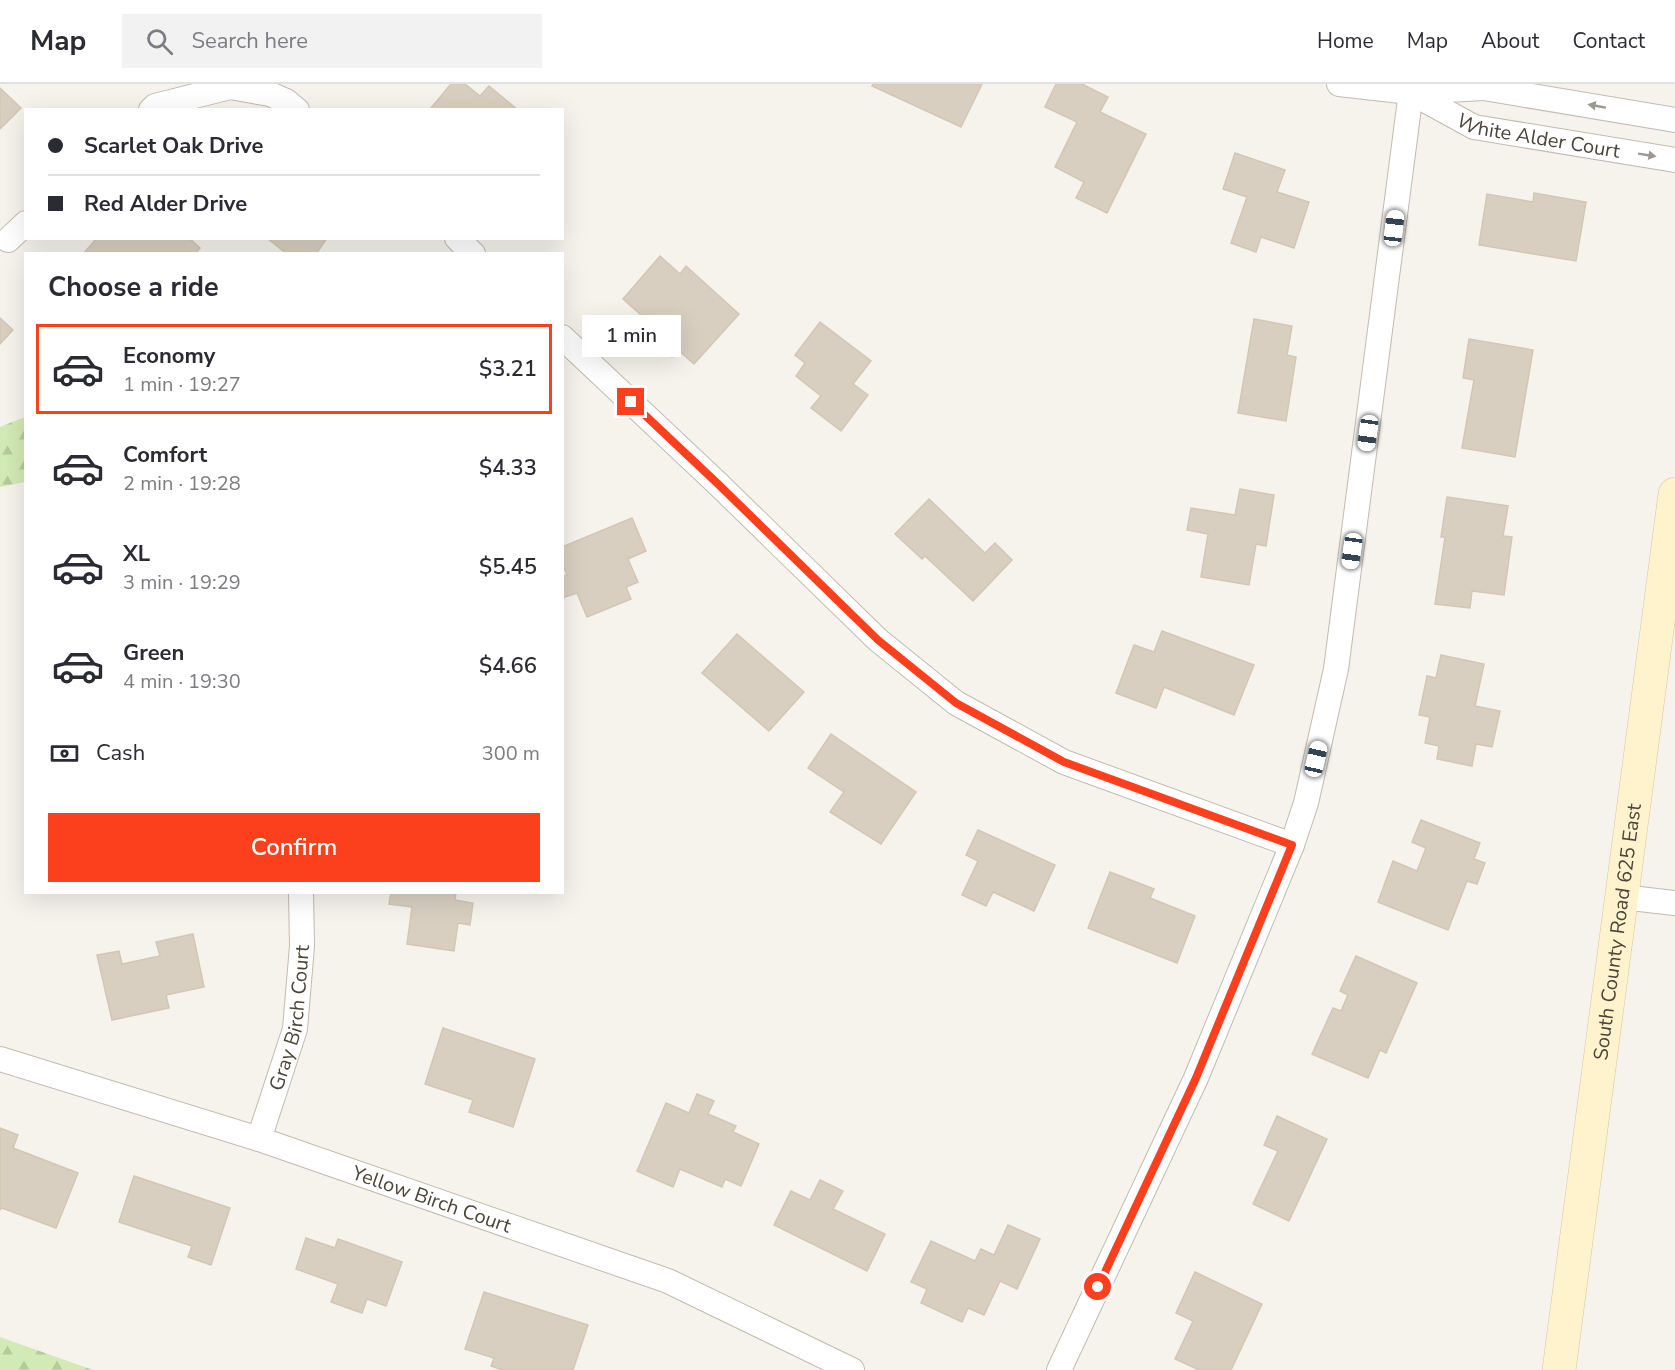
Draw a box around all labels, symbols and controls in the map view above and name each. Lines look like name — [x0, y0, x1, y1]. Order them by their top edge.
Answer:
search box — [122, 14, 542, 68]
text: Map — [30, 22, 86, 60]
icon: search — [143, 25, 176, 58]
text: Search here — [191, 26, 308, 56]
text: Home — [1317, 27, 1374, 55]
text: Map — [1407, 27, 1448, 55]
text: About — [1481, 27, 1539, 55]
text: Contact — [1572, 27, 1645, 55]
one-way arrow — [1587, 102, 1606, 111]
street label: White Alder Court — [1452, 107, 1623, 164]
text: Scarlet Oak Drive — [84, 131, 263, 161]
one-way arrow — [1637, 151, 1656, 160]
text: Red Alder Drive — [84, 189, 247, 219]
car — [1383, 209, 1405, 247]
text: Choose a ride — [48, 269, 219, 306]
callout: 1 min — [582, 315, 680, 357]
text: 1 min — [606, 322, 657, 349]
text: Economy — [123, 341, 215, 371]
icon: car — [51, 342, 105, 396]
text: $3.21 — [479, 354, 537, 384]
text: 1 min · 19:27 — [123, 371, 241, 398]
route end — [617, 388, 644, 415]
car — [1357, 414, 1379, 452]
text: Comfort — [123, 440, 207, 470]
icon: car — [51, 441, 105, 495]
text: $4.33 — [479, 453, 537, 483]
text: 2 min · 19:28 — [123, 470, 241, 497]
car — [1341, 532, 1363, 570]
text: XL — [123, 539, 150, 569]
icon: car — [51, 540, 105, 594]
text: $5.45 — [479, 552, 537, 582]
text: 3 min · 19:29 — [123, 569, 241, 596]
text: Green — [123, 638, 184, 668]
icon: car — [51, 639, 105, 693]
text: $4.66 — [479, 651, 537, 681]
text: 4 min · 19:30 — [123, 668, 241, 695]
icon: cash — [48, 737, 81, 770]
text: Cash — [96, 738, 145, 768]
car — [1303, 739, 1329, 779]
text: 300 m — [482, 740, 540, 767]
street label: South County Road 625 East — [1587, 801, 1648, 1062]
button: Confirm — [48, 813, 540, 882]
street label: Gray Birch Court — [262, 943, 316, 1094]
street label: Yellow Birch Court — [348, 1159, 516, 1239]
route start — [1084, 1273, 1111, 1300]

